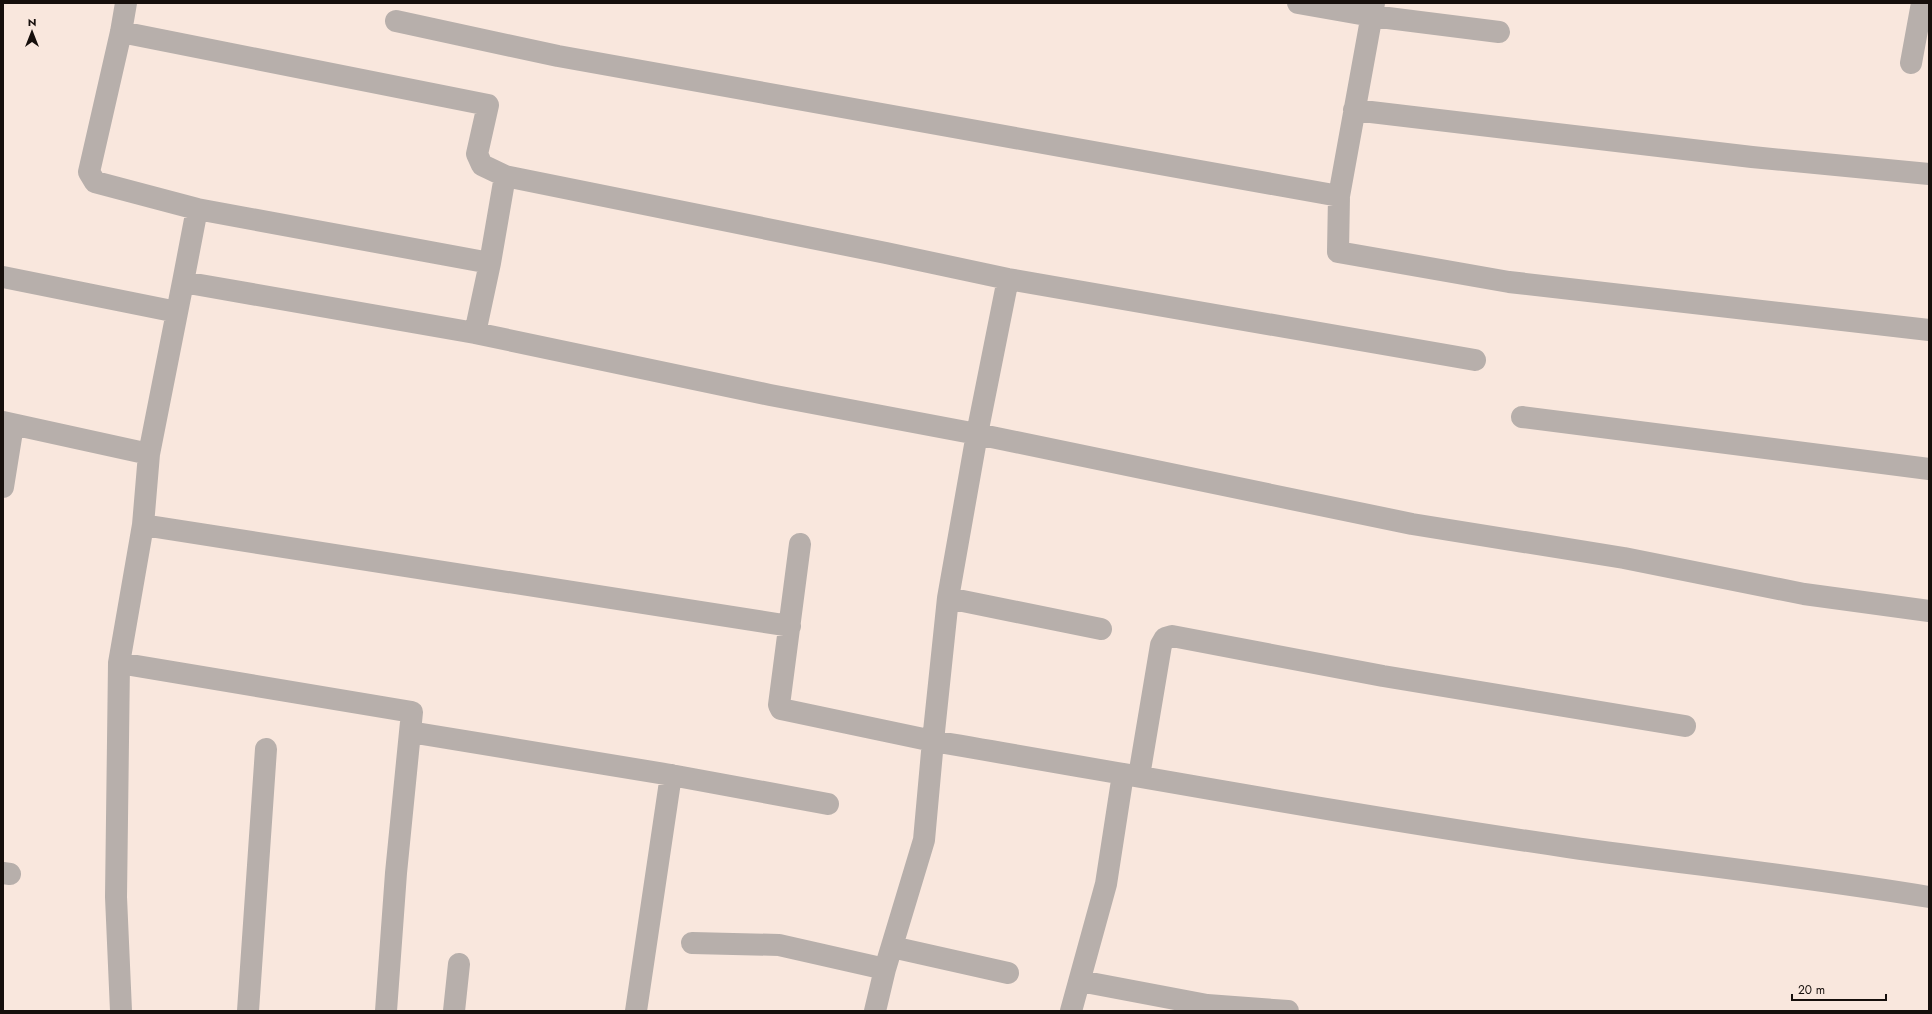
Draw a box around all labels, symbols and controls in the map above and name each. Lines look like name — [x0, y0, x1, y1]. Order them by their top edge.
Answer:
north arrow — [12, 12, 52, 52]
text: N — [28, 14, 36, 30]
scale bar — [1792, 976, 1886, 1002]
text: 20 m — [1798, 981, 1825, 999]

